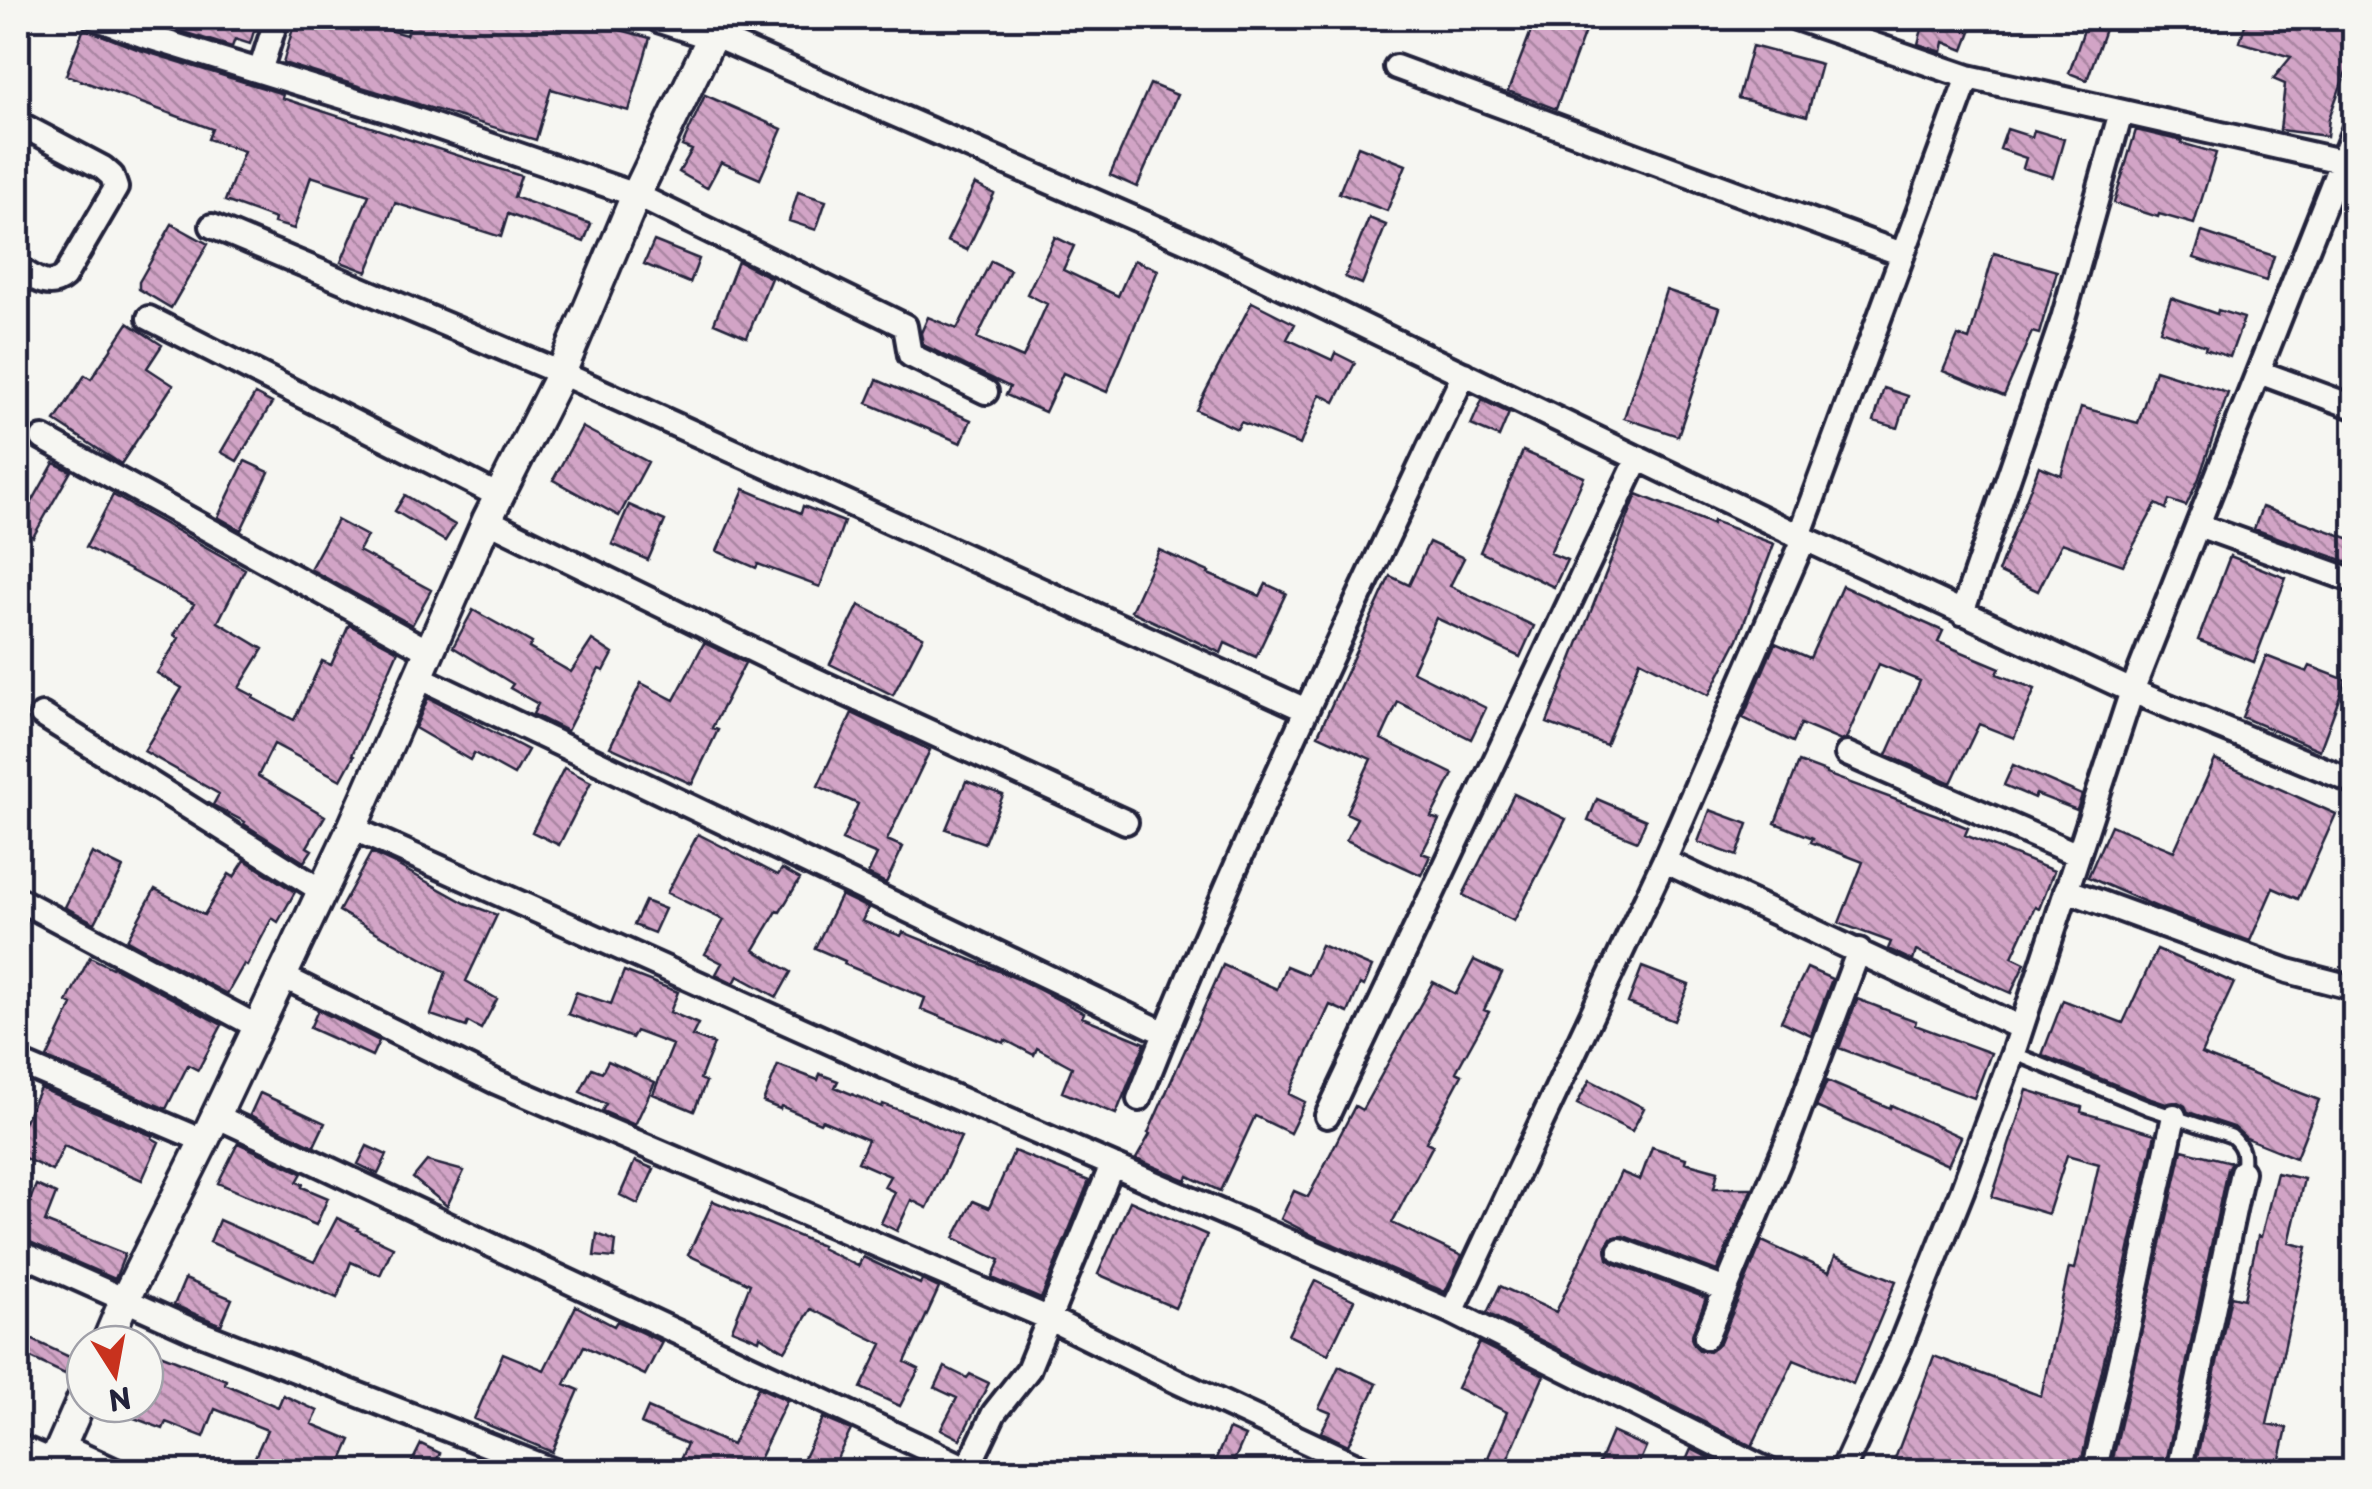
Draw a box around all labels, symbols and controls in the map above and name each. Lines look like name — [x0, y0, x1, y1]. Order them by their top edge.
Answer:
north arrow — [65, 1324, 165, 1424]
text: N — [105, 1377, 135, 1423]

